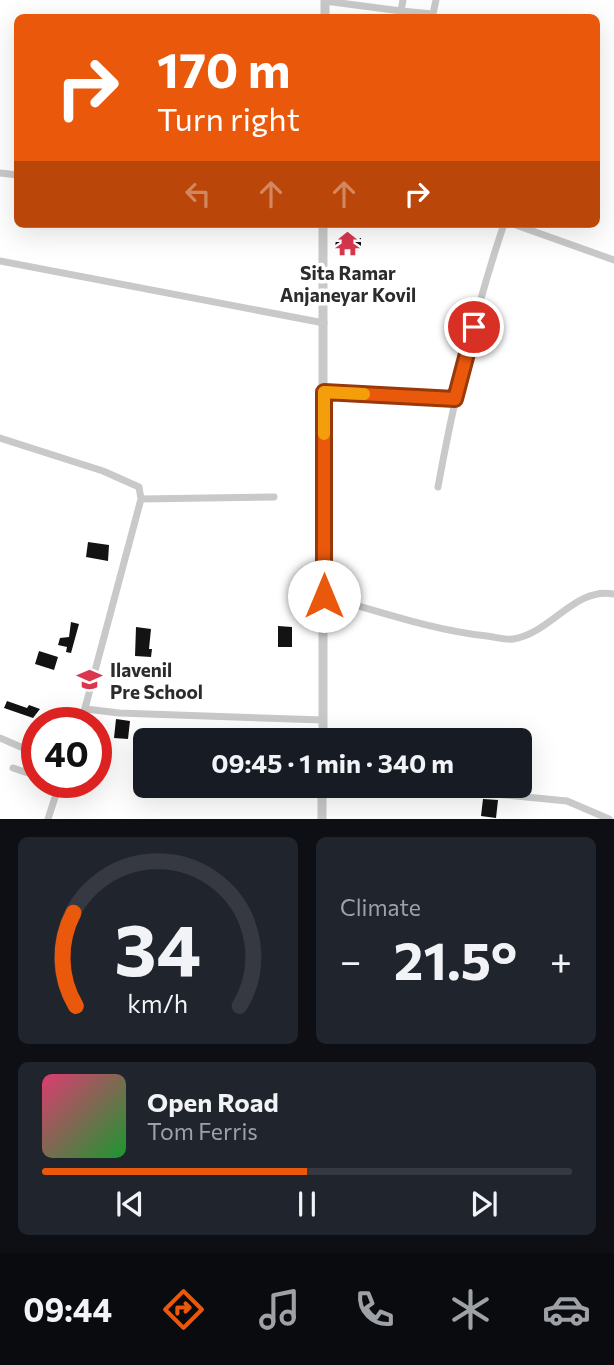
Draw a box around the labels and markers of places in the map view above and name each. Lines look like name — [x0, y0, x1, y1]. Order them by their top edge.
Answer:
temple icon: Sita Ramar Anjaneyar Kovil — [334, 230, 362, 258]
place label: Sita Ramar Anjaneyar Kovil — [280, 261, 416, 306]
pin — [444, 297, 504, 357]
place label: Ilavenil Pre School — [110, 658, 203, 703]
school or university icon: Ilavenil Pre School — [76, 666, 104, 694]

